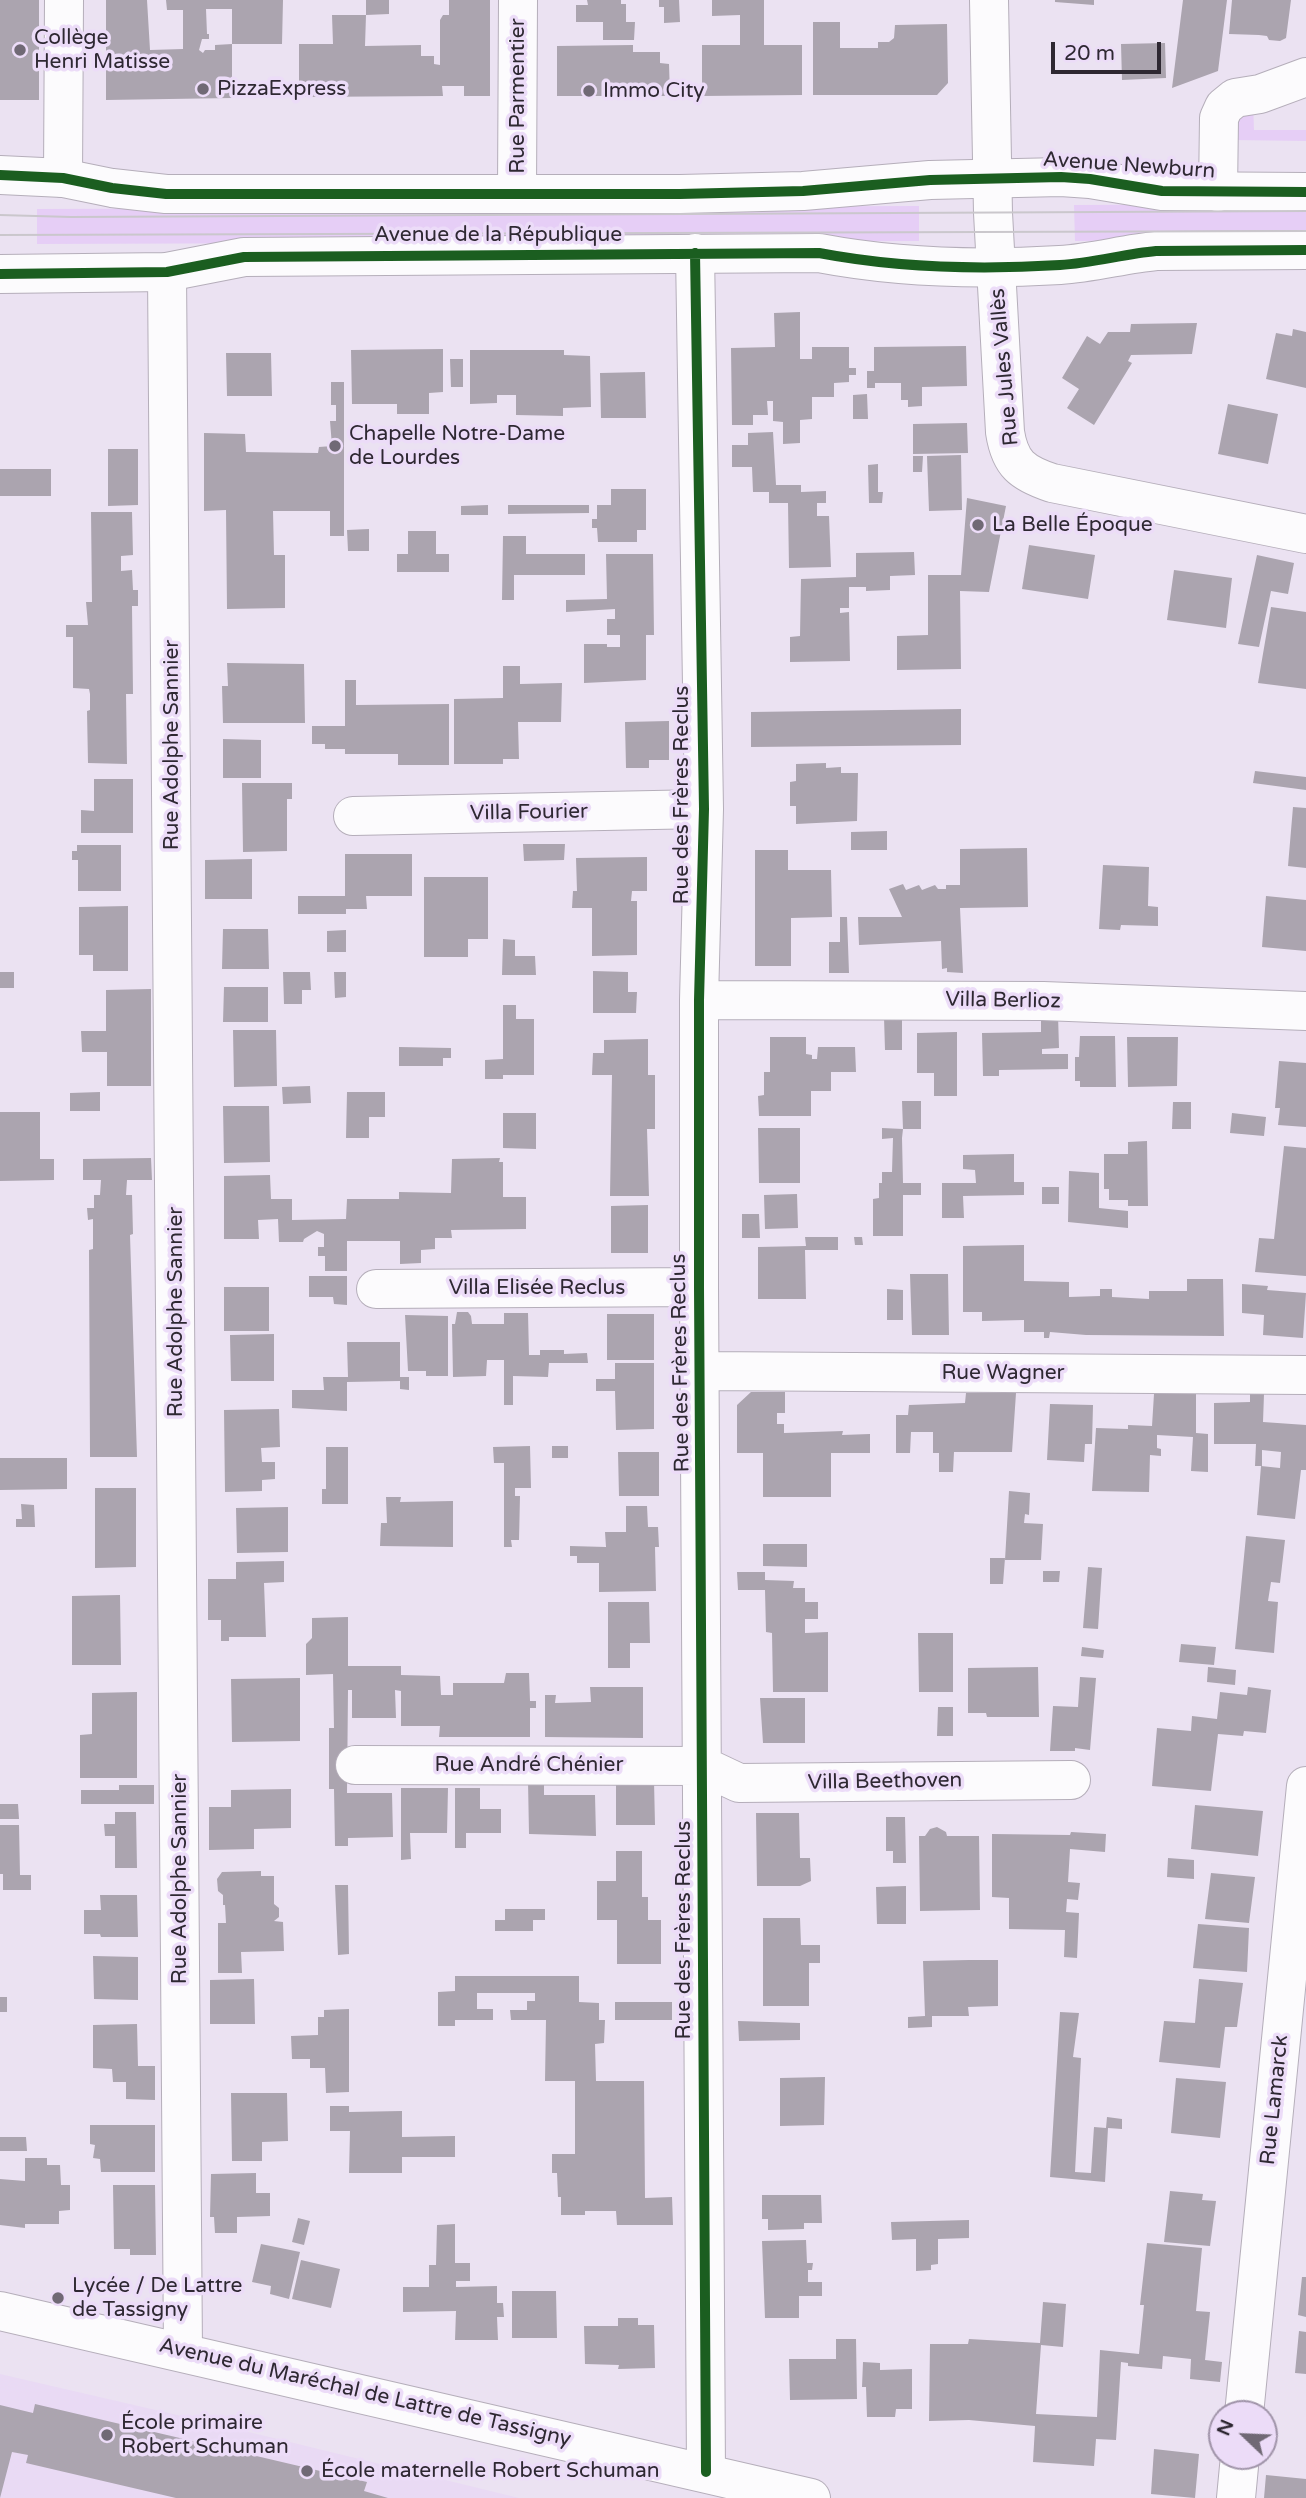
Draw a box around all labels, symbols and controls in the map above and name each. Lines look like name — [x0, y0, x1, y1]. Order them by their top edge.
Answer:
street label: Rue Parmentier — [505, 18, 531, 174]
place label: Collège Henri Matisse — [34, 25, 170, 75]
scale bar — [1054, 28, 1164, 72]
text: 20 m — [1064, 41, 1115, 66]
marker: Collège Henri Matisse — [12, 42, 28, 58]
place label: PizzaExpress — [217, 76, 346, 102]
place label: Immo City — [603, 78, 705, 104]
marker: PizzaExpress — [195, 81, 211, 97]
marker: Immo City — [581, 83, 597, 99]
street label: Avenue Newburn — [1042, 147, 1216, 185]
street label: Avenue de la République — [374, 222, 622, 248]
street label: Rue Jules Vallès — [986, 287, 1024, 447]
place label: Chapelle Notre-Dame de Lourdes — [349, 421, 565, 471]
marker: Chapelle Notre-Dame de Lourdes — [327, 438, 343, 454]
place label: La Belle Époque — [992, 512, 1153, 538]
marker: La Belle Époque — [970, 517, 986, 533]
street label: Rue Adolphe Sannier — [159, 640, 185, 850]
street label: Rue des Frères Reclus — [669, 686, 695, 904]
street label: Villa Fourier — [470, 799, 588, 827]
street label: Villa Berlioz — [945, 987, 1061, 1015]
street label: Rue Adolphe Sannier — [163, 1207, 189, 1417]
street label: Rue des Frères Reclus — [666, 1253, 696, 1473]
street label: Villa Elisée Reclus — [449, 1275, 625, 1301]
street label: Rue Wagner — [941, 1360, 1065, 1386]
street label: Rue André Chénier — [435, 1752, 623, 1778]
street label: Villa Beethoven — [807, 1768, 963, 1796]
street label: Rue Adolphe Sannier — [167, 1774, 193, 1984]
street label: Rue des Frères Reclus — [671, 1821, 697, 2039]
street label: Rue Lamarck — [1256, 2034, 1294, 2166]
place label: Lycée / De Lattre de Tassigny — [72, 2273, 242, 2323]
marker: Lycée / De Lattre de Tassigny — [50, 2290, 66, 2306]
street label: Avenue du Maréchal de Lattre de Tassigny — [157, 2333, 573, 2453]
north arrow — [1208, 2400, 1278, 2470]
place label: École primaire Robert Schuman — [121, 2410, 289, 2460]
text: N — [1212, 2416, 1239, 2439]
marker: École primaire Robert Schuman — [99, 2427, 115, 2443]
place label: École maternelle Robert Schuman — [321, 2458, 660, 2484]
marker: École maternelle Robert Schuman — [299, 2463, 315, 2479]

